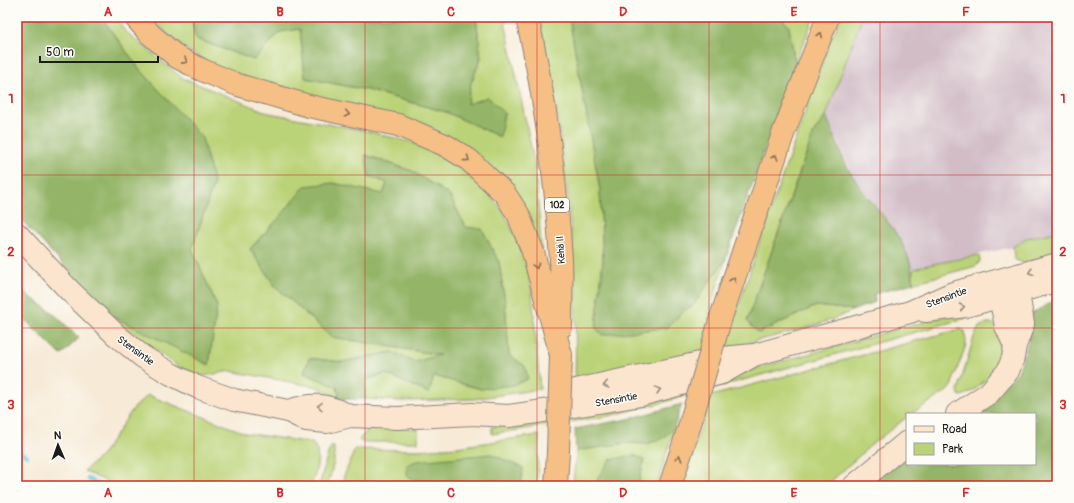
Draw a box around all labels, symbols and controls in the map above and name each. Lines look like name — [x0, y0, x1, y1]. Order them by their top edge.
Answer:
text: A — [104, 4, 113, 20]
text: B — [276, 4, 284, 20]
text: C — [447, 4, 455, 20]
text: D — [619, 4, 627, 20]
text: E — [791, 4, 798, 20]
text: F — [962, 4, 970, 20]
one-way arrow — [815, 32, 823, 40]
scale bar — [40, 38, 158, 64]
text: 50 m — [46, 45, 74, 60]
one-way arrow — [181, 56, 188, 64]
text: 1 — [8, 91, 14, 107]
text: 1 — [1060, 91, 1066, 107]
one-way arrow — [344, 109, 350, 117]
one-way arrow — [463, 154, 470, 161]
one-way arrow — [770, 154, 779, 161]
road number: 102 — [545, 198, 569, 212]
street label: Kehä II — [554, 235, 568, 264]
text: 2 — [7, 244, 15, 260]
text: 2 — [1059, 244, 1067, 260]
one-way arrow — [532, 262, 540, 269]
one-way arrow — [1028, 267, 1035, 275]
one-way arrow — [728, 277, 737, 284]
street label: Stensintie — [924, 285, 968, 311]
one-way arrow — [959, 304, 965, 312]
street label: Stensintie — [115, 333, 156, 368]
one-way arrow — [603, 380, 610, 388]
one-way arrow — [654, 387, 661, 395]
street label: Stensintie — [594, 390, 638, 410]
text: 3 — [7, 397, 15, 413]
text: 3 — [1059, 397, 1067, 413]
one-way arrow — [317, 401, 323, 410]
legend — [906, 413, 1036, 465]
text: Road — [942, 422, 967, 437]
north arrow — [38, 425, 78, 465]
text: N — [54, 429, 62, 442]
text: Park — [942, 442, 963, 457]
one-way arrow — [674, 455, 683, 462]
text: A — [104, 485, 113, 501]
text: B — [276, 485, 284, 501]
text: C — [447, 485, 455, 501]
text: D — [619, 485, 627, 501]
text: E — [791, 485, 798, 501]
text: F — [962, 485, 970, 501]

